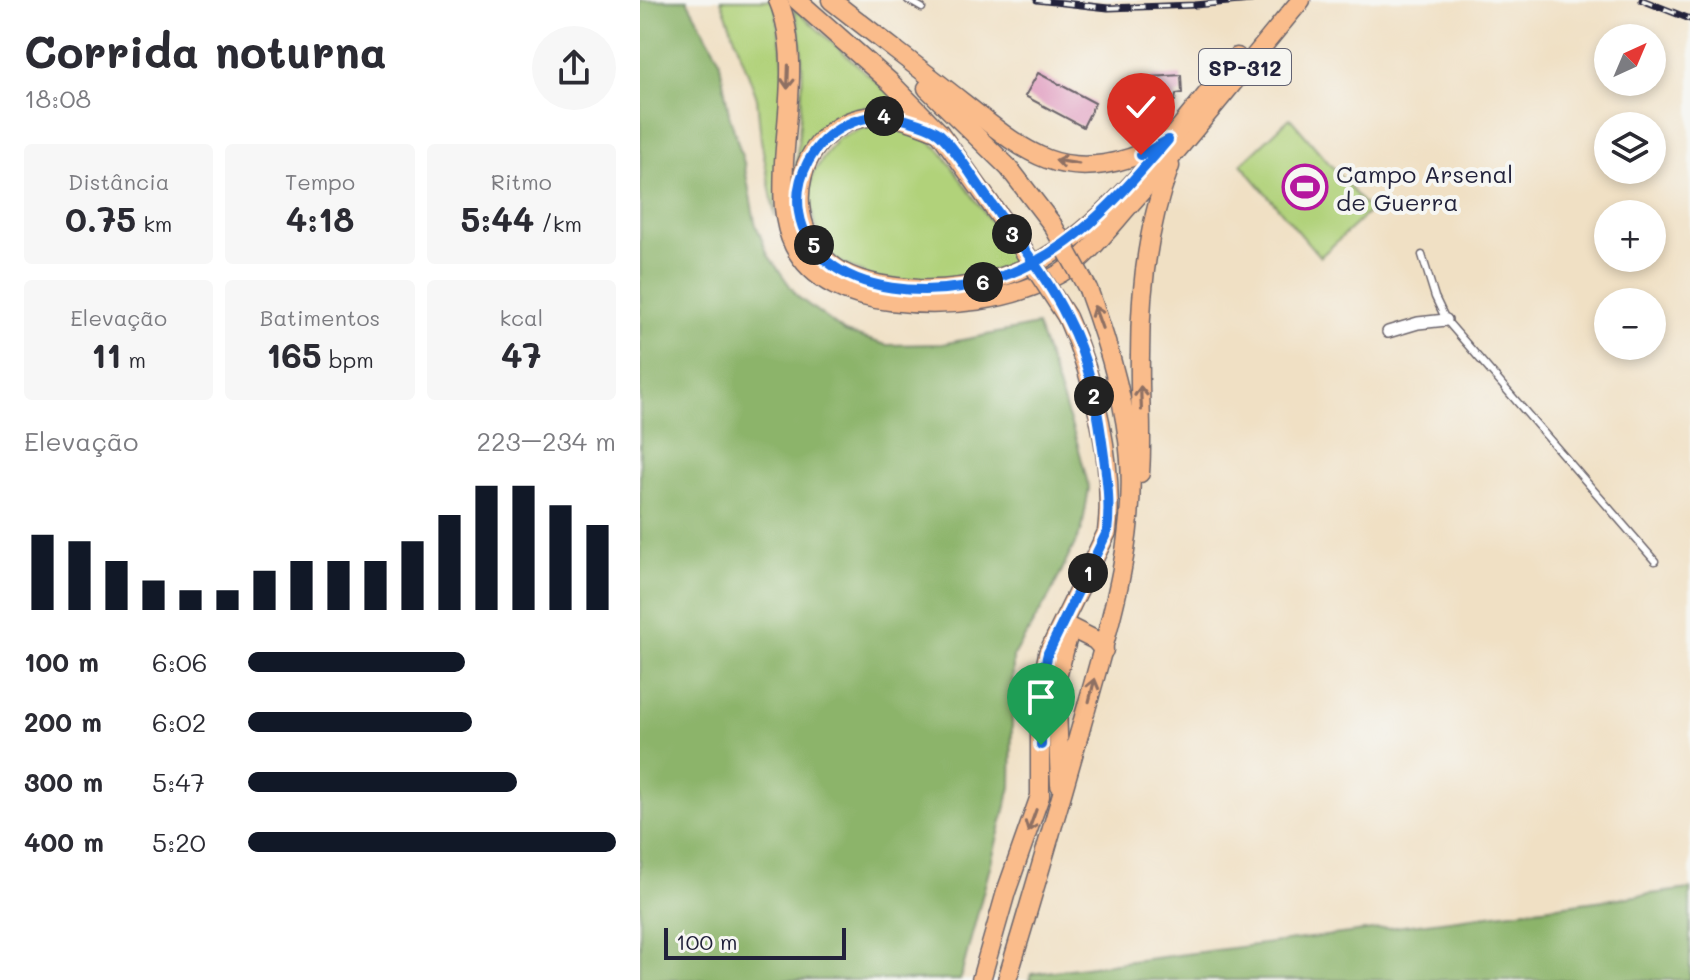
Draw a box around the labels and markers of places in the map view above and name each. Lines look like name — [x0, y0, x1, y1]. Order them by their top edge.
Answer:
pin — [1107, 73, 1175, 155]
pin: 4 — [864, 96, 904, 136]
place label: Campo Arsenal de Guerra — [1336, 158, 1513, 217]
sports icon: Campo Arsenal de Guerra — [1281, 163, 1329, 211]
pin: 3 — [992, 214, 1032, 254]
pin: 5 — [794, 225, 834, 265]
pin: 6 — [963, 262, 1003, 302]
pin: 2 — [1074, 376, 1114, 416]
pin: 1 — [1068, 553, 1108, 593]
pin — [1007, 663, 1075, 745]

